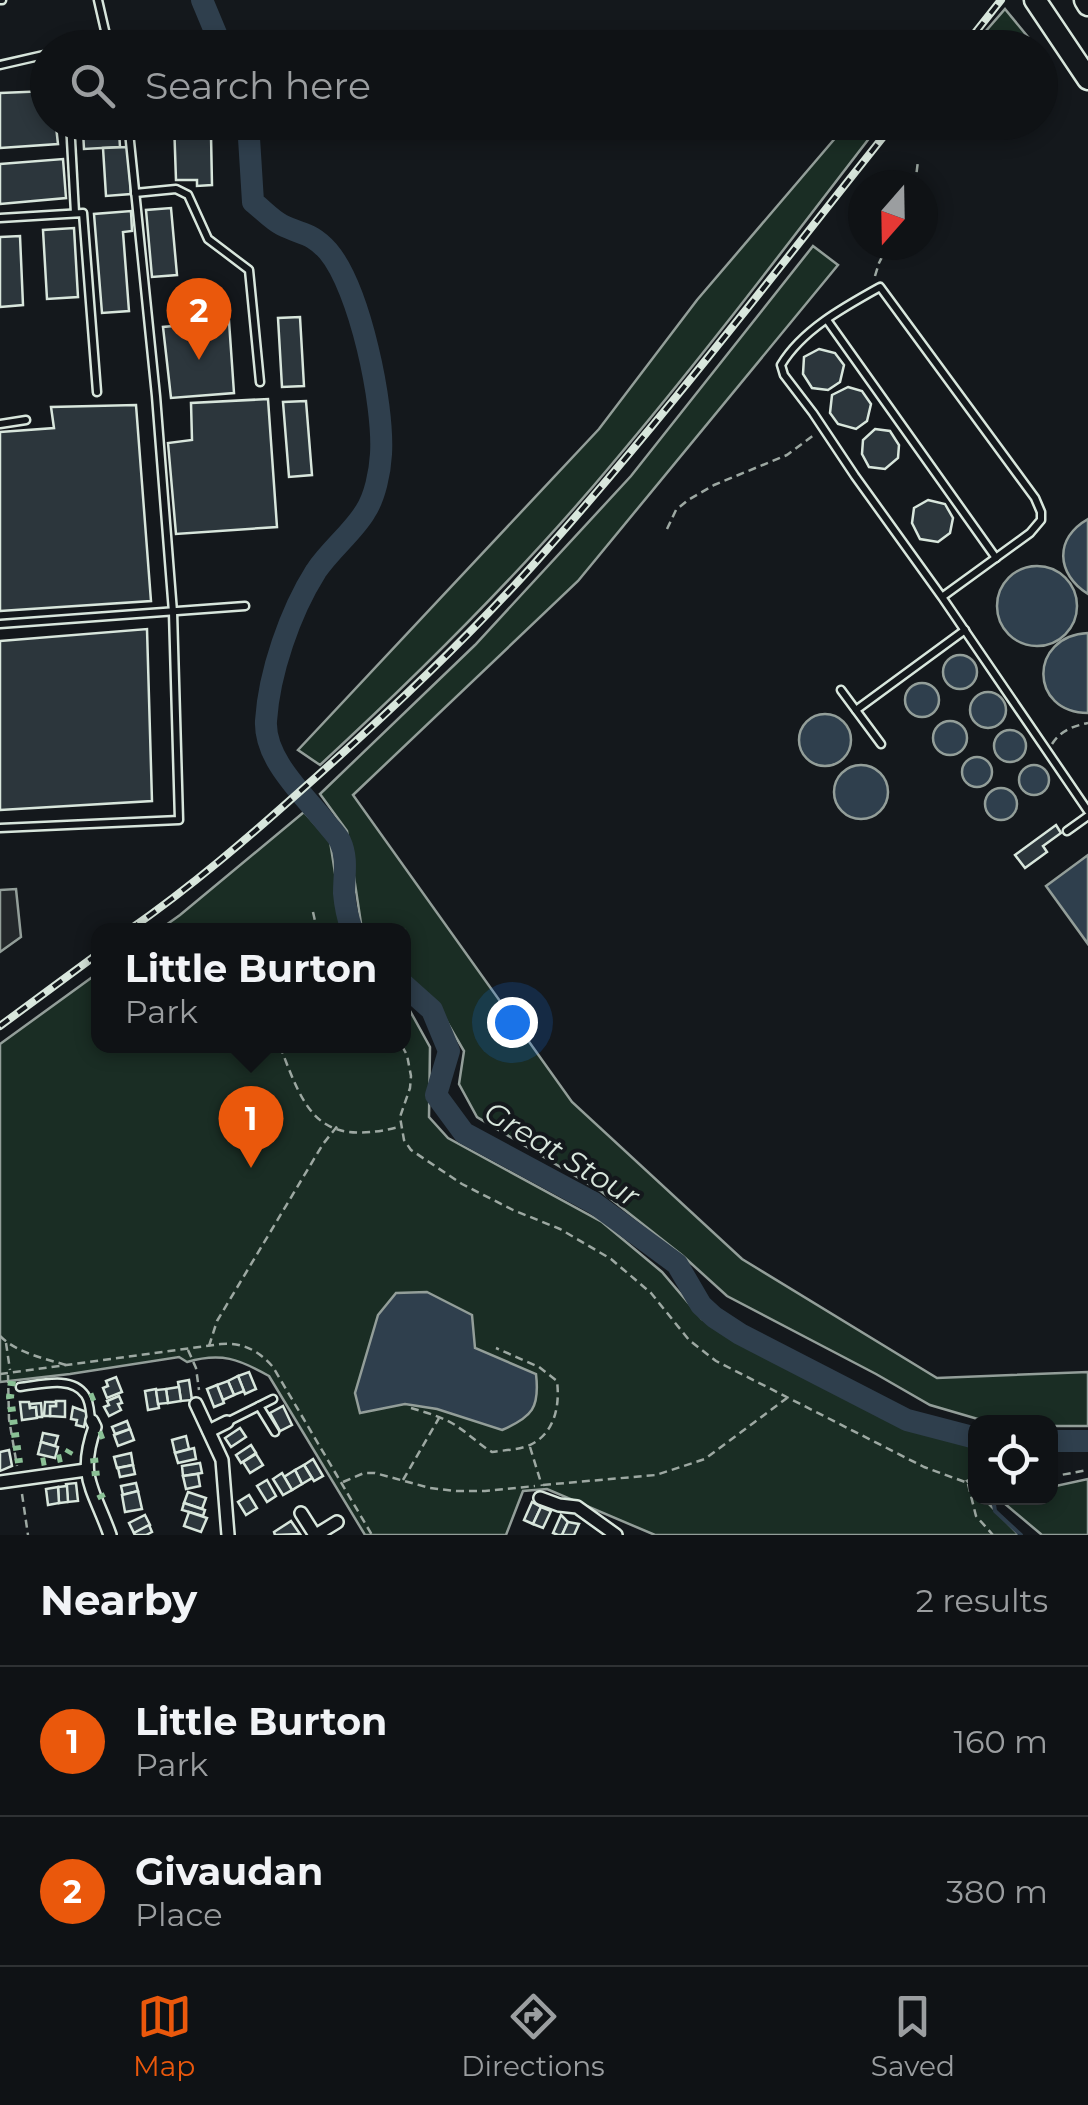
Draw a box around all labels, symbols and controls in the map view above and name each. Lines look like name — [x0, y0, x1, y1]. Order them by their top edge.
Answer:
search box — [30, 30, 1058, 140]
icon: search — [65, 58, 120, 113]
text: Search here — [145, 62, 371, 109]
north arrow — [848, 170, 938, 260]
pin: 2 — [166, 278, 232, 360]
popup — [91, 923, 411, 1053]
text: Little Burton — [125, 945, 377, 992]
text: Park — [125, 992, 198, 1031]
your location — [487, 997, 538, 1048]
pin: 1 — [218, 1086, 284, 1168]
water label: Great Stour — [478, 1093, 647, 1215]
map controls — [968, 1415, 1058, 1505]
button: locate — [968, 1415, 1058, 1505]
text: Nearby — [40, 1574, 197, 1626]
text: 2 results — [916, 1581, 1048, 1620]
text: Little Burton — [135, 1698, 387, 1745]
text: 1 — [66, 1722, 79, 1761]
text: 160 m — [953, 1722, 1048, 1761]
text: Park — [135, 1745, 208, 1784]
text: Givaudan — [135, 1848, 323, 1895]
text: 2 — [63, 1872, 82, 1911]
text: 380 m — [946, 1872, 1048, 1911]
text: Place — [135, 1895, 223, 1934]
tab: Map — [133, 1989, 195, 2083]
tab: Directions — [461, 1989, 605, 2083]
tab: Saved — [871, 1989, 955, 2083]

